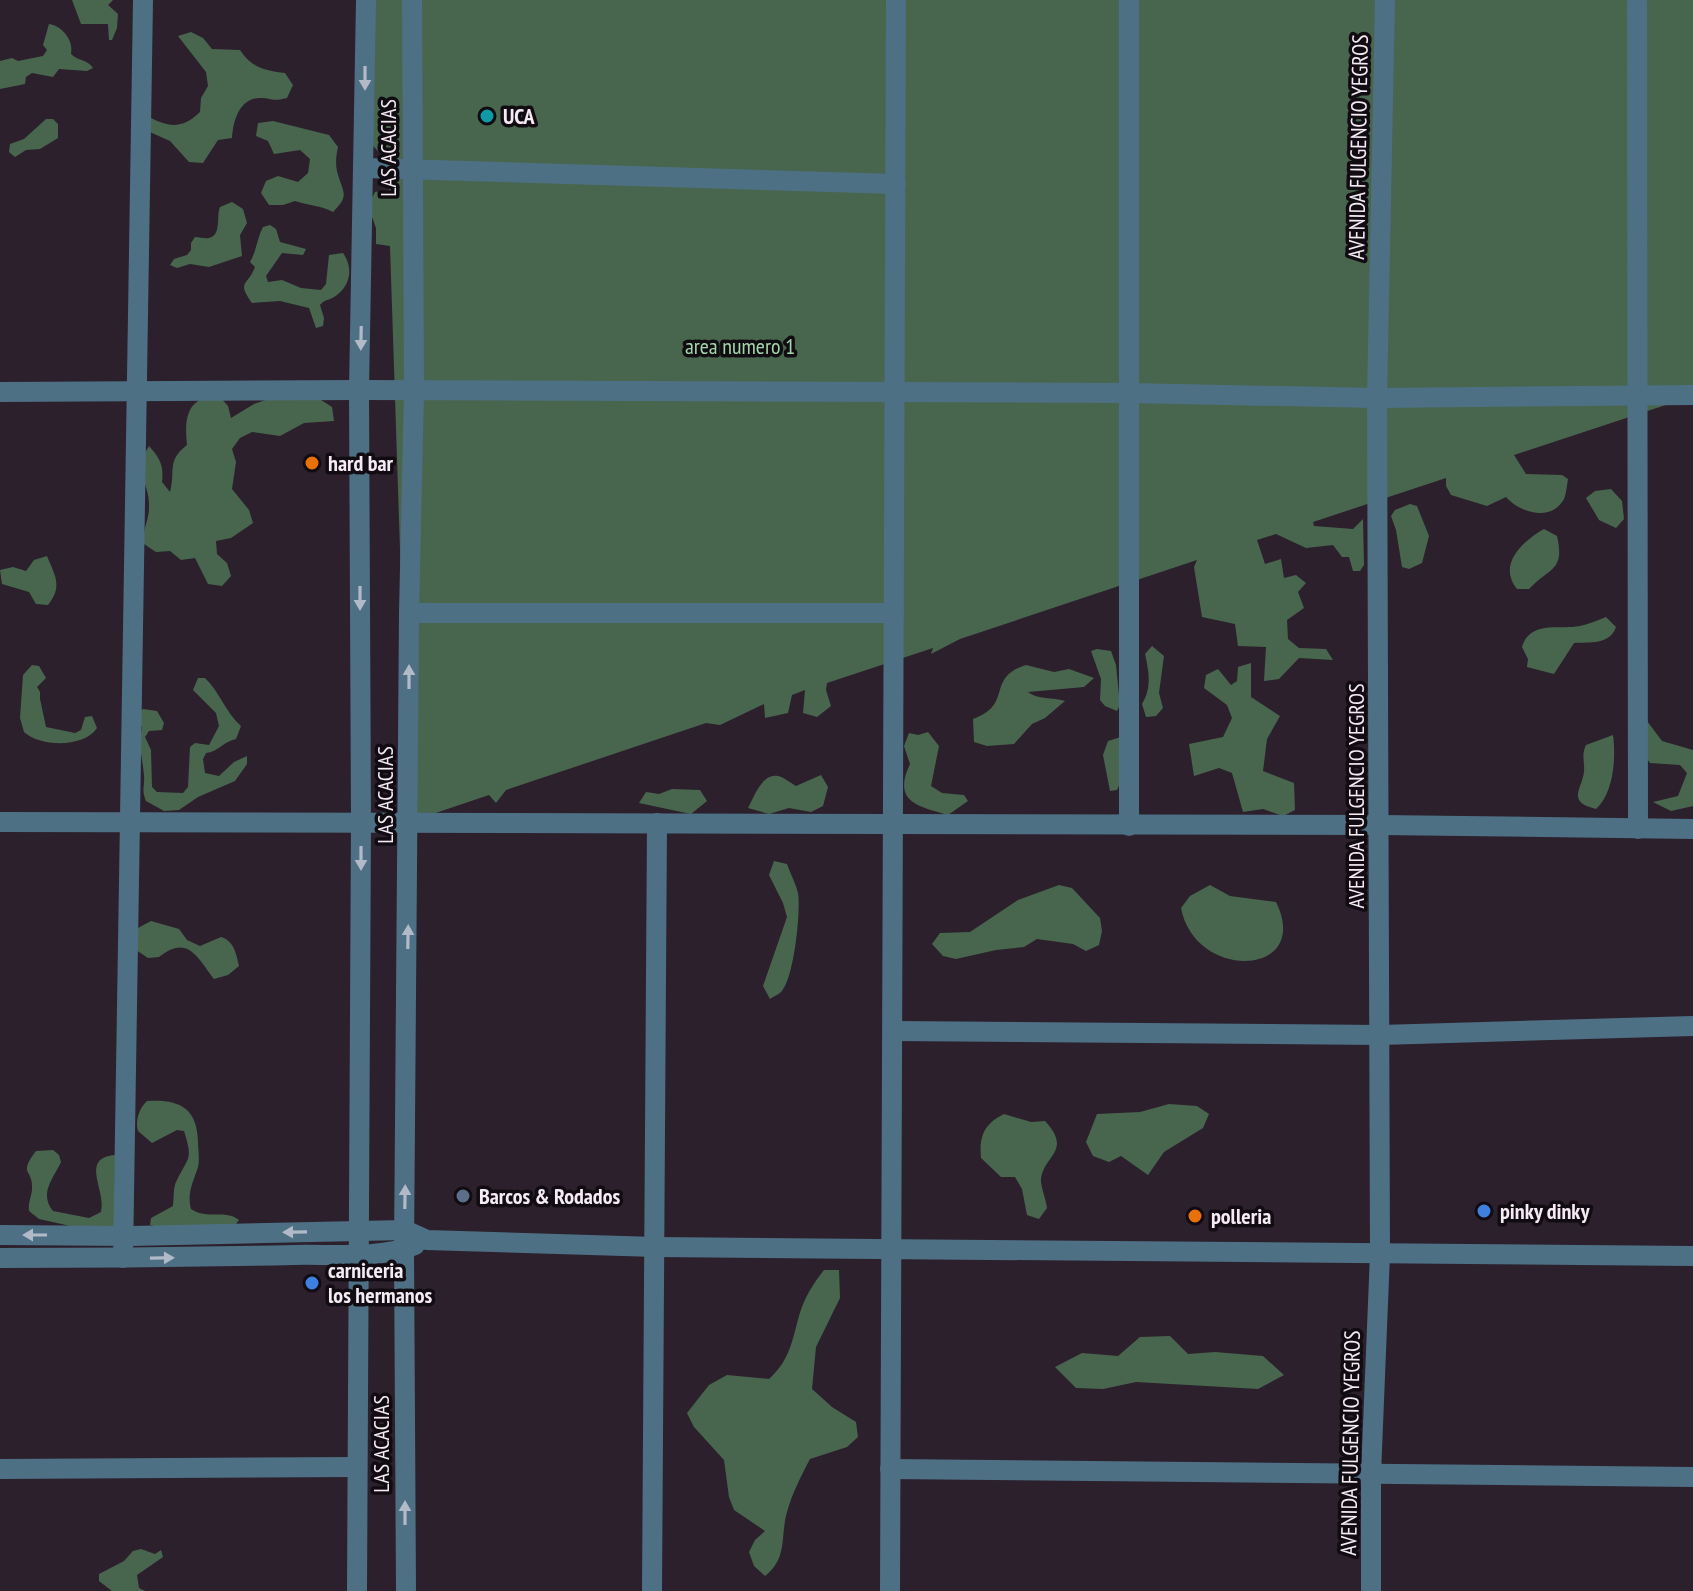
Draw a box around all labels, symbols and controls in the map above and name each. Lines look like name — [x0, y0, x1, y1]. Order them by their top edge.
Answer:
street label: AVENIDA FULGENCIO YEGROS — [1342, 34, 1374, 260]
one-way arrow — [359, 66, 372, 91]
street label: LAS ACACIAS — [374, 99, 402, 197]
place label: UCA — [503, 102, 536, 130]
marker: UCA — [478, 107, 496, 125]
one-way arrow — [354, 326, 367, 351]
park label: area numero 1 — [685, 332, 795, 360]
place label: hard bar — [328, 449, 394, 477]
marker: hard bar — [303, 454, 321, 472]
one-way arrow — [354, 586, 366, 611]
one-way arrow — [403, 664, 415, 689]
street label: AVENIDA FULGENCIO YEGROS — [1342, 683, 1370, 909]
street label: LAS ACACIAS — [371, 746, 399, 844]
one-way arrow — [355, 846, 367, 871]
one-way arrow — [401, 924, 414, 949]
place label: Barcos & Rodados — [479, 1182, 620, 1210]
one-way arrow — [399, 1184, 411, 1209]
marker: Barcos & Rodados — [454, 1187, 472, 1205]
place label: pinky dinky — [1500, 1197, 1591, 1225]
place label: polleria — [1211, 1202, 1271, 1230]
marker: pinky dinky — [1475, 1202, 1493, 1220]
marker: polleria — [1186, 1207, 1204, 1225]
one-way arrow — [282, 1225, 307, 1238]
one-way arrow — [22, 1229, 47, 1241]
one-way arrow — [150, 1251, 175, 1264]
place label: carniceria los hermanos — [328, 1256, 432, 1309]
marker: carniceria los hermanos — [303, 1274, 321, 1292]
street label: AVENIDA FULGENCIO YEGROS — [1334, 1330, 1366, 1556]
street label: LAS ACACIAS — [367, 1395, 395, 1493]
one-way arrow — [399, 1500, 411, 1525]

